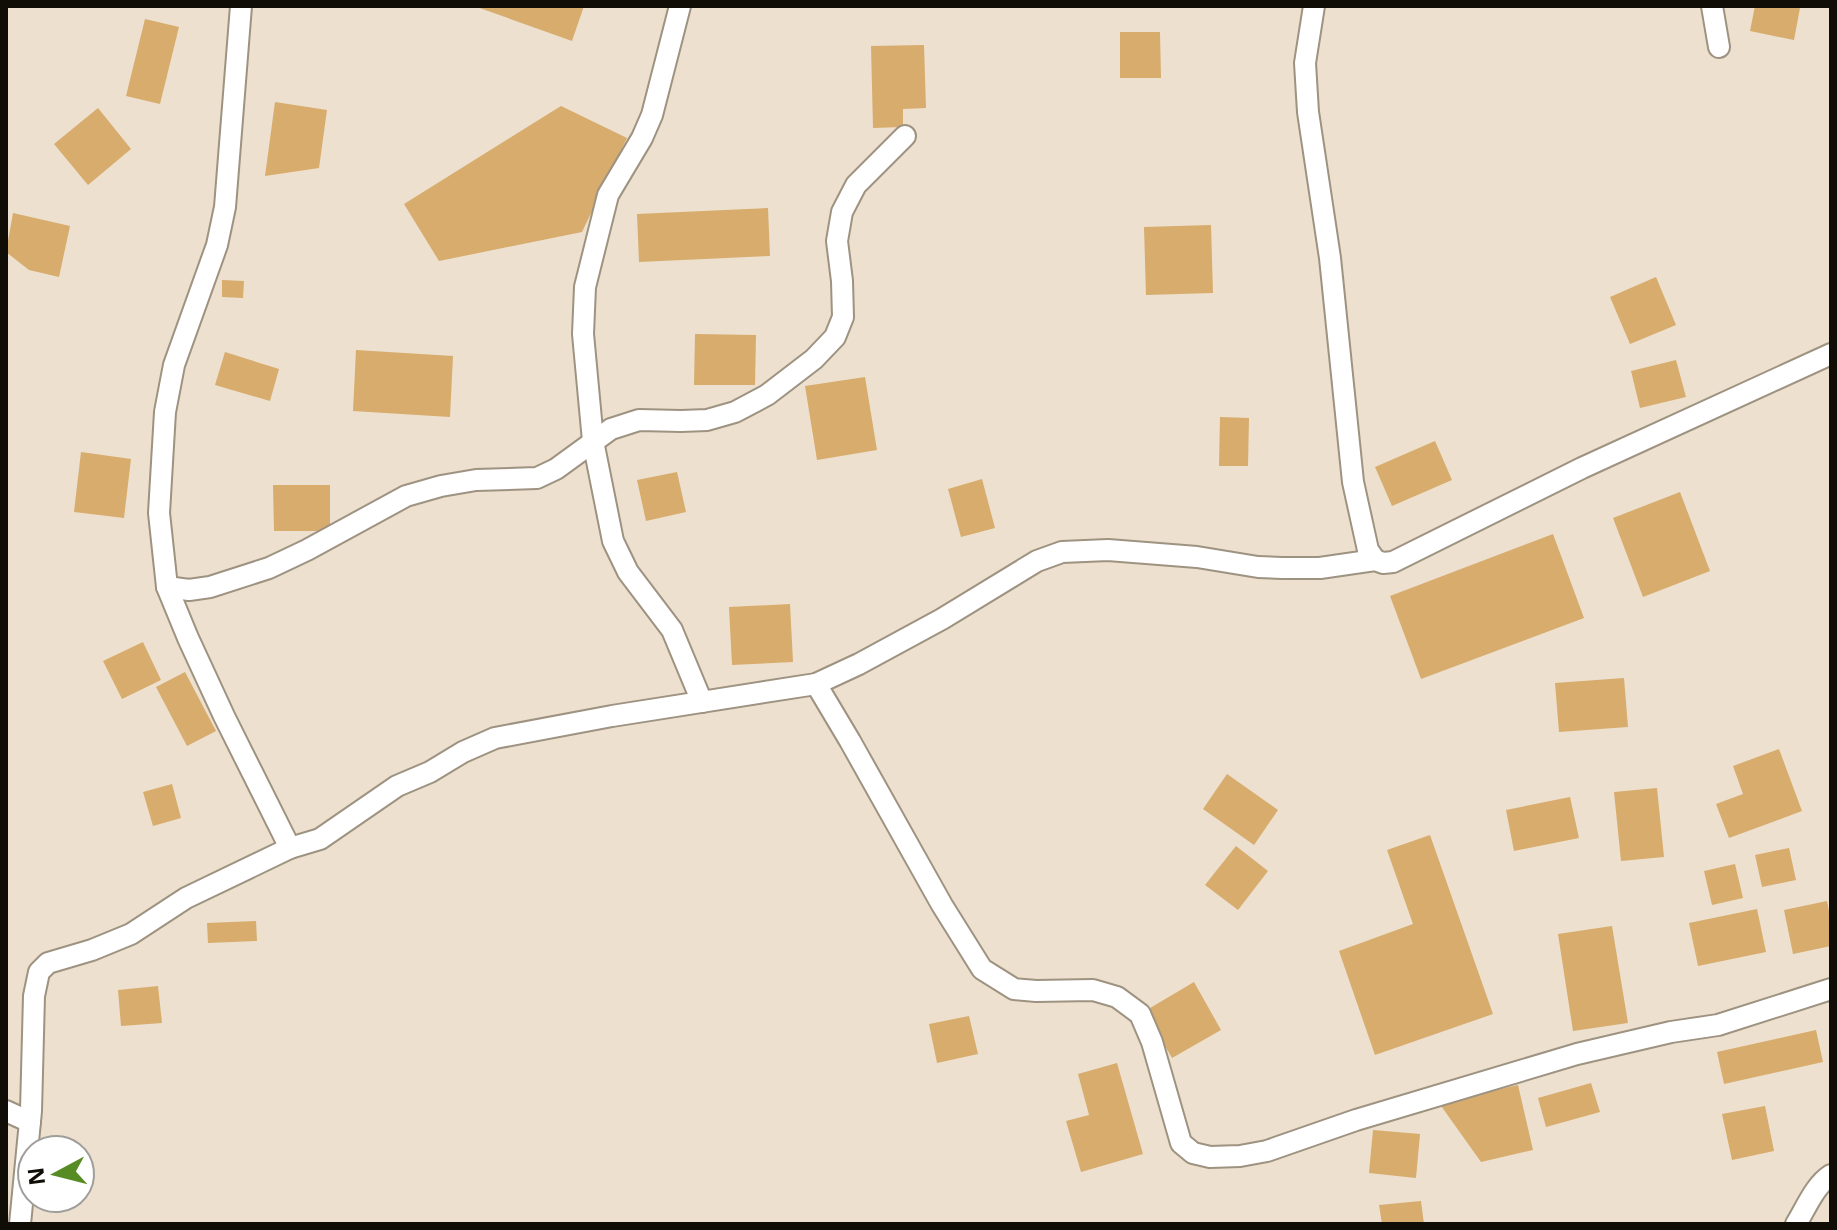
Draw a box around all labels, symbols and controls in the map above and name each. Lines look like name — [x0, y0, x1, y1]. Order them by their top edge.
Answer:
north arrow — [16, 1134, 96, 1214]
text: N — [19, 1166, 51, 1187]

